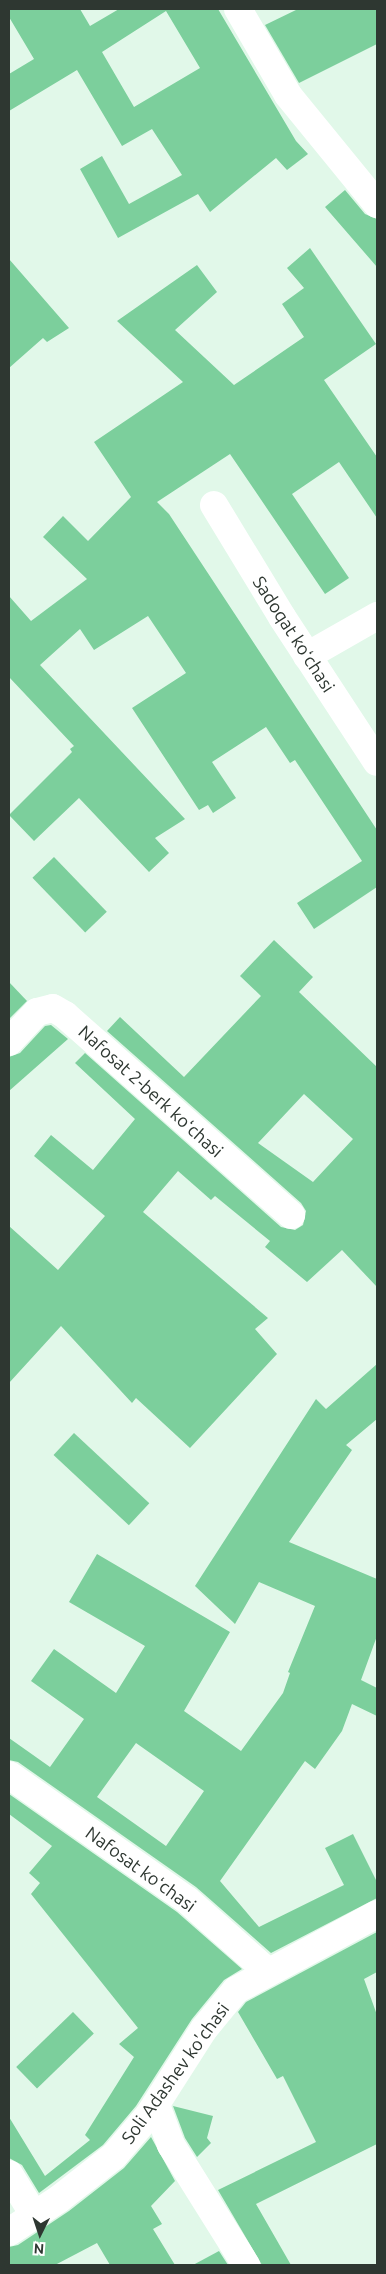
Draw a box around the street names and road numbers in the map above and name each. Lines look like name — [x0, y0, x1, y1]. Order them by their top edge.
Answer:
street label: Sadoqat koʻchasi — [248, 572, 340, 696]
street label: Nafosat 2-berk koʻchasi — [74, 1020, 228, 1162]
street label: Nafosat koʻchasi — [82, 1822, 200, 1916]
street label: Soli Adashev ko'chasi — [117, 1998, 233, 2148]

